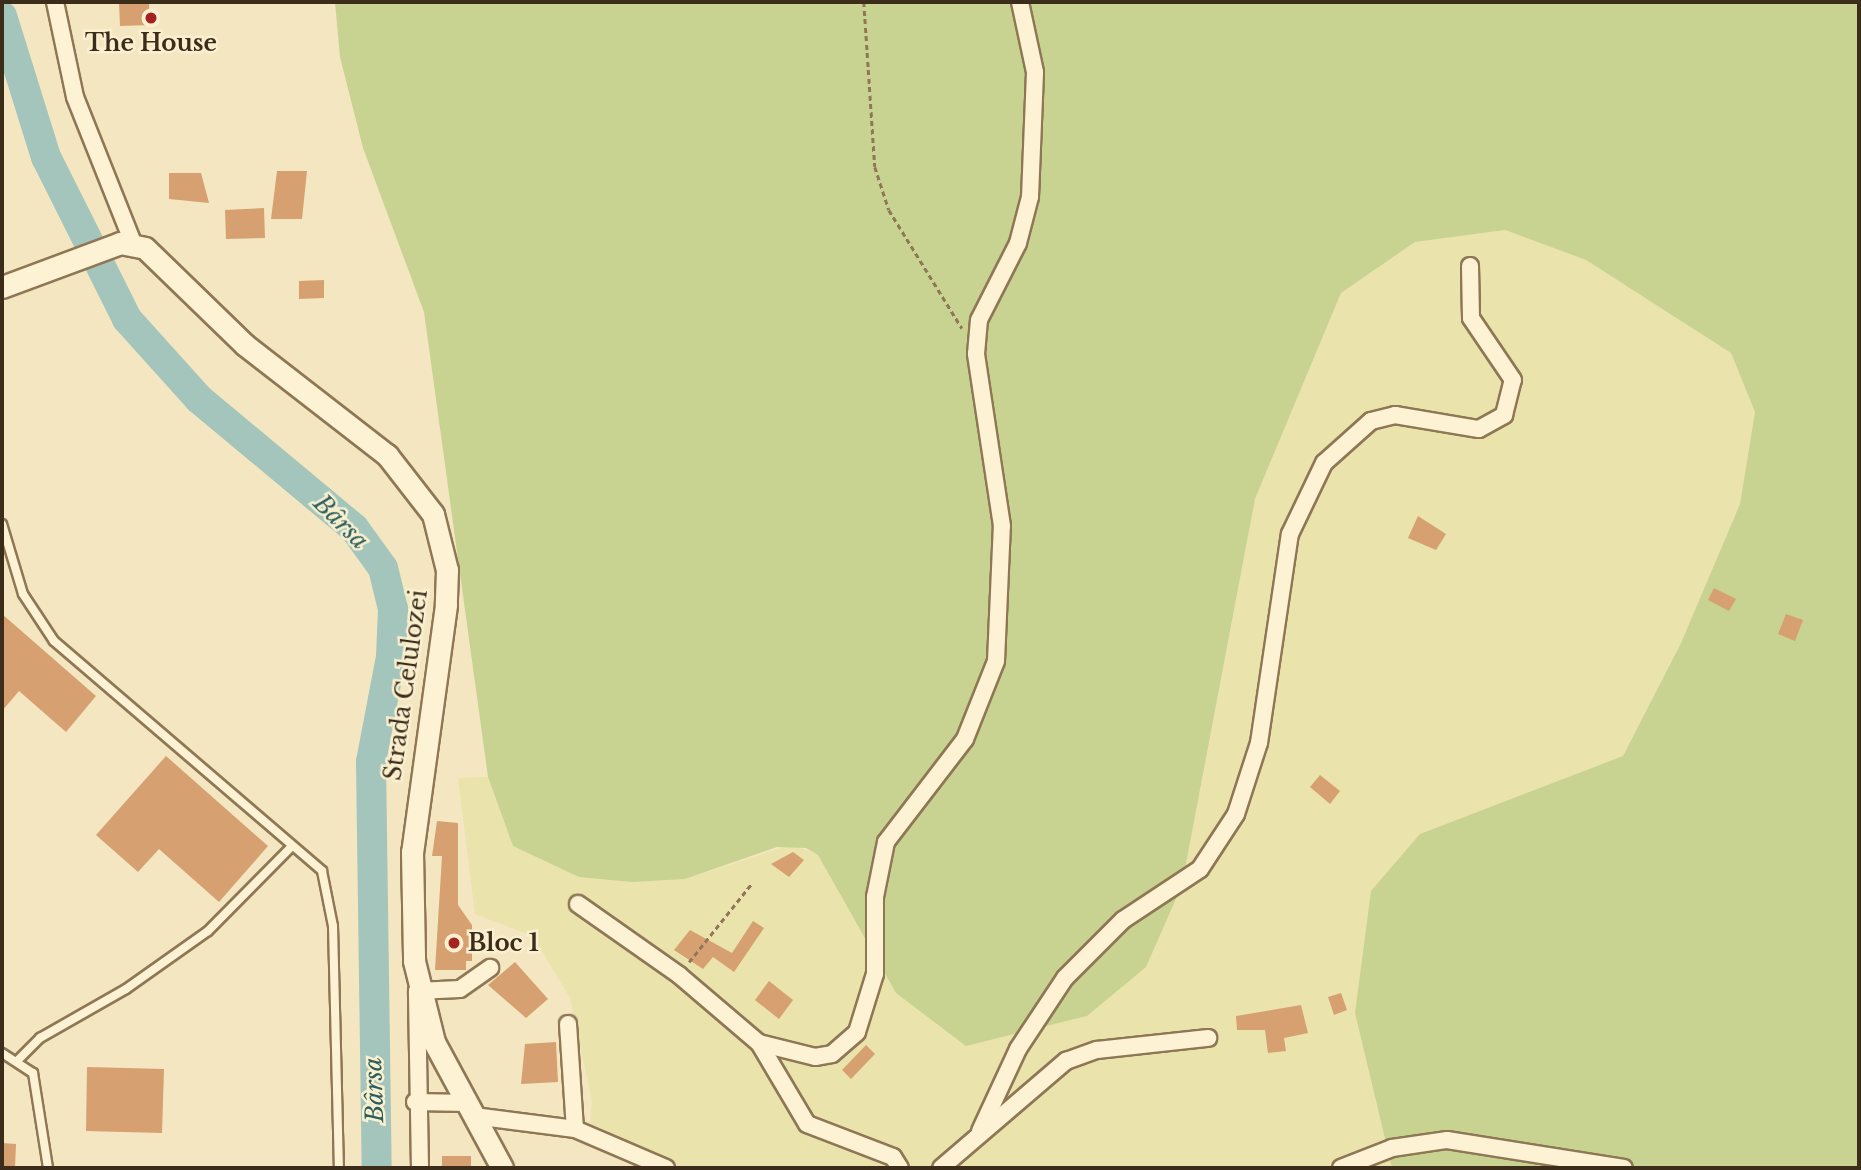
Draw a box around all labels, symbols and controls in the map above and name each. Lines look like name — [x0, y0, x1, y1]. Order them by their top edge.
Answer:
marker: The House — [143, 10, 159, 26]
place label: The House — [85, 29, 217, 57]
water label: Bârsa — [308, 489, 374, 555]
street label: Strada Celulozei — [379, 588, 433, 782]
place label: Bloc 1 — [468, 929, 539, 957]
marker: Bloc 1 — [446, 935, 462, 951]
water label: Bârsa — [358, 1057, 390, 1123]

